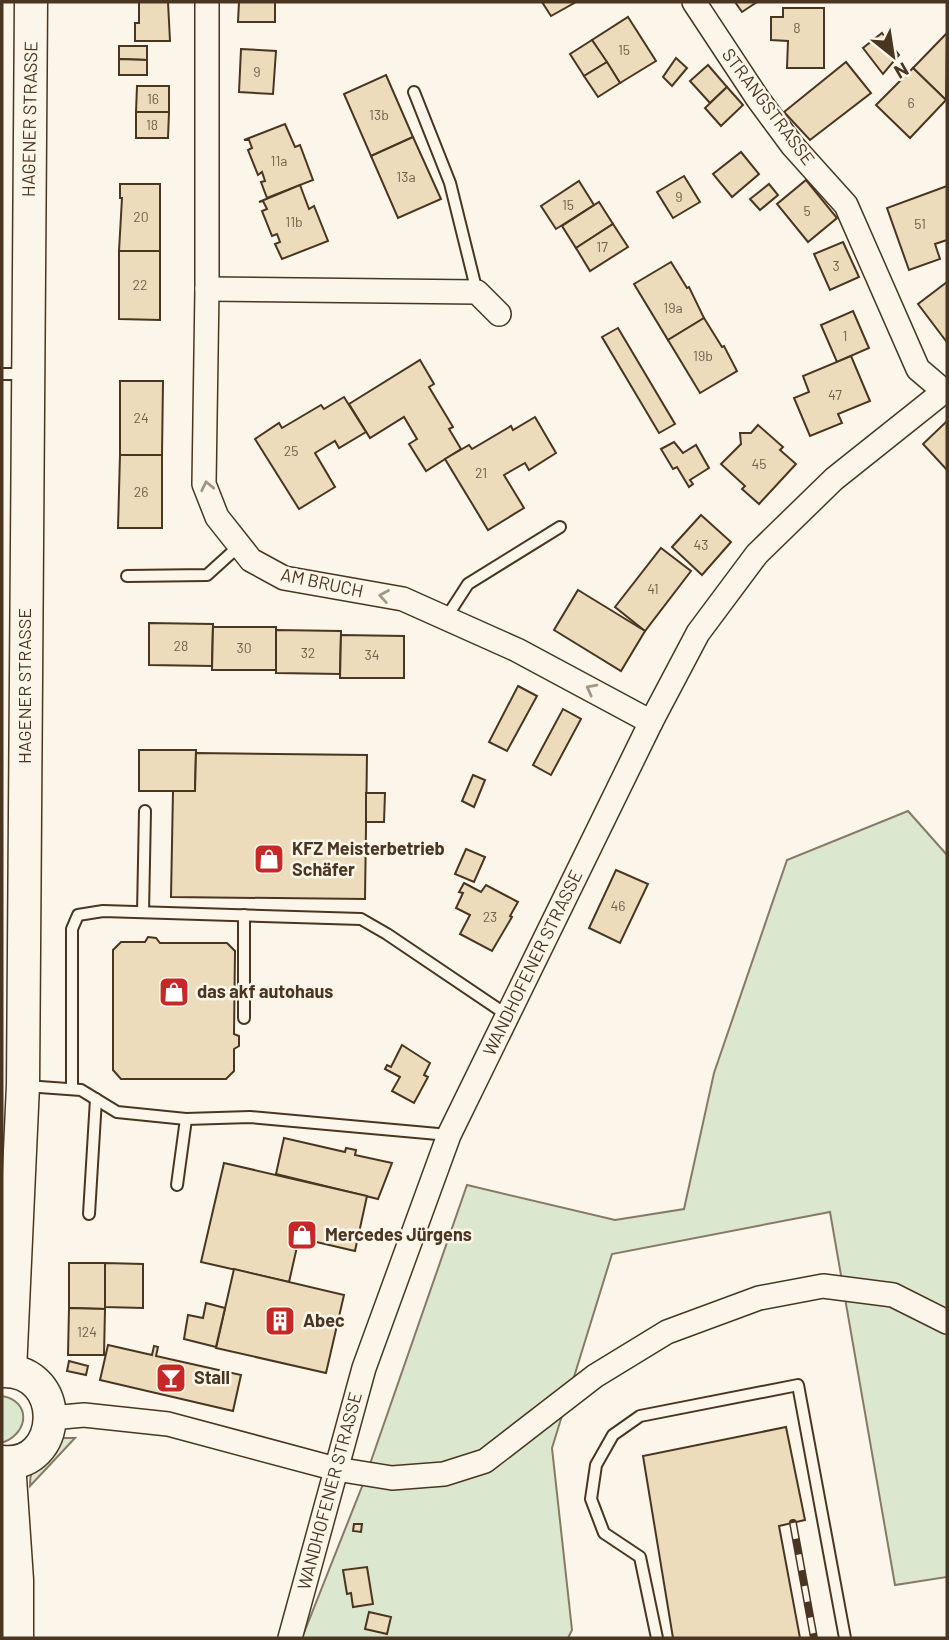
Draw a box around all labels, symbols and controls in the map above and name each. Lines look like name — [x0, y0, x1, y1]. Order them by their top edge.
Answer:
house number: 8 — [793, 19, 801, 36]
north arrow — [858, 21, 928, 91]
street label: HAGENER STRASSE — [17, 41, 41, 197]
house number: 15 — [618, 41, 630, 58]
street label: STRANGSTRASSE — [718, 44, 820, 169]
text: N — [891, 58, 913, 84]
house number: 9 — [253, 63, 261, 80]
house number: 16 — [147, 90, 159, 107]
house number: 6 — [907, 94, 915, 111]
house number: 13b — [369, 106, 389, 123]
house number: 18 — [146, 116, 158, 133]
house number: 11a — [271, 152, 288, 169]
house number: 13a — [396, 168, 416, 185]
house number: 9 — [675, 188, 683, 205]
house number: 15 — [562, 196, 574, 213]
house number: 5 — [803, 202, 811, 219]
house number: 20 — [133, 208, 149, 225]
house number: 11b — [285, 213, 303, 230]
house number: 51 — [914, 215, 926, 232]
house number: 17 — [596, 238, 608, 255]
house number: 3 — [832, 257, 840, 274]
house number: 22 — [132, 276, 148, 293]
house number: 19a — [663, 299, 683, 316]
house number: 1 — [843, 327, 847, 344]
house number: 19b — [693, 347, 713, 364]
house number: 47 — [828, 386, 842, 403]
house number: 24 — [133, 409, 149, 426]
house number: 25 — [284, 442, 298, 459]
house number: 45 — [752, 455, 766, 472]
house number: 21 — [475, 464, 487, 481]
one-way arrow — [201, 480, 215, 492]
house number: 26 — [134, 483, 148, 500]
house number: 43 — [694, 536, 708, 553]
street label: AM BRUCH — [279, 563, 365, 601]
house number: 41 — [647, 580, 659, 597]
one-way arrow — [379, 589, 390, 604]
street label: HAGENER STRASSE — [13, 608, 35, 764]
house number: 28 — [174, 637, 188, 654]
house number: 30 — [236, 639, 252, 656]
house number: 32 — [301, 644, 315, 661]
house number: 34 — [365, 646, 379, 663]
one-way arrow — [586, 684, 598, 697]
place label: KFZ Meisterbetrieb Schäfer — [292, 837, 445, 880]
shop icon: KFZ Meisterbetrieb Schäfer — [252, 842, 286, 876]
street label: WANDHOFENER STRASSE — [478, 866, 587, 1059]
house number: 46 — [611, 897, 625, 914]
house number: 23 — [483, 908, 497, 925]
shop icon: das akf autohaus — [157, 975, 191, 1009]
place label: das akf autohaus — [197, 980, 333, 1002]
shop icon: Mercedes Jürgens — [285, 1218, 319, 1252]
place label: Mercedes Jürgens — [325, 1223, 472, 1245]
building icon: Abec — [263, 1304, 297, 1338]
place label: Abec — [303, 1309, 345, 1331]
house number: 124 — [77, 1323, 97, 1340]
bar icon: Stall — [154, 1361, 188, 1395]
place label: Stall — [194, 1366, 230, 1388]
street label: WANDHOFENER STRASSE — [292, 1389, 366, 1592]

